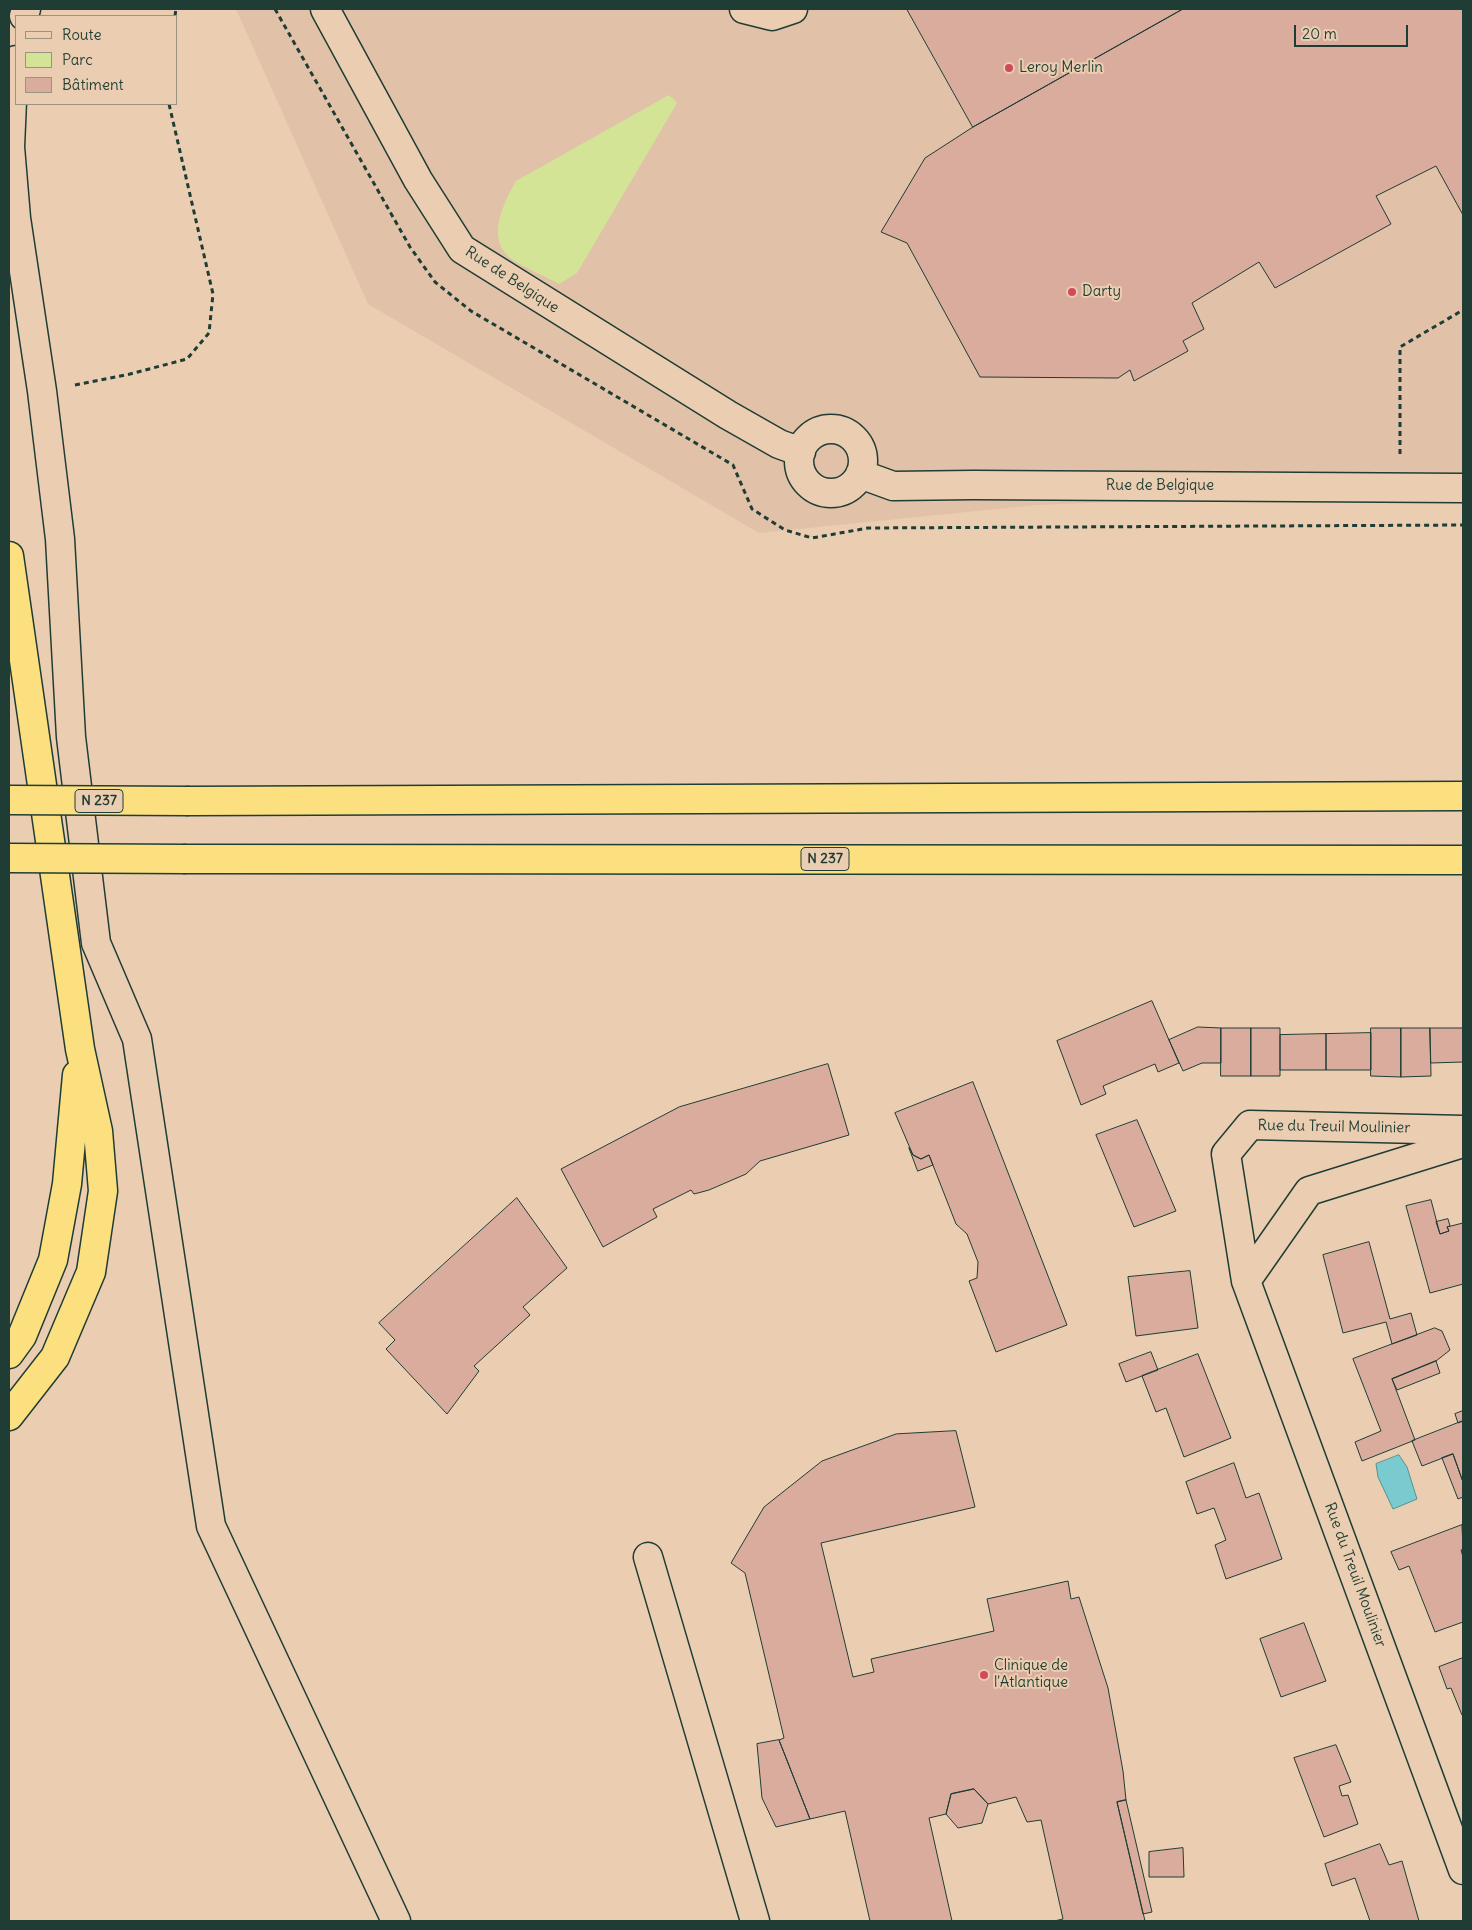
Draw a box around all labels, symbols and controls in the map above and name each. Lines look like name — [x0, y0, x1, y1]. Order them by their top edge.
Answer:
legend — [15, 15, 178, 105]
scale bar — [1297, 15, 1411, 47]
text: 20 m — [1302, 24, 1337, 43]
text: Route — [62, 25, 102, 44]
text: Parc — [62, 50, 93, 69]
place label: Leroy Merlin — [1019, 59, 1103, 77]
marker: Leroy Merlin — [1003, 62, 1015, 74]
text: Bâtiment — [62, 75, 124, 94]
street label: Rue de Belgique — [462, 243, 562, 317]
place label: Darty — [1082, 283, 1121, 301]
marker: Darty — [1066, 286, 1078, 298]
street label: Rue de Belgique — [1106, 477, 1214, 495]
road number: N 237 — [75, 789, 123, 812]
road number: N 237 — [801, 848, 849, 871]
street label: Rue du Treuil Moulinier — [1257, 1117, 1411, 1137]
street label: Rue du Treuil Moulinier — [1320, 1500, 1390, 1650]
place label: Clinique de l'Atlantique — [994, 1657, 1068, 1692]
marker: Clinique de l'Atlantique — [978, 1669, 990, 1681]

